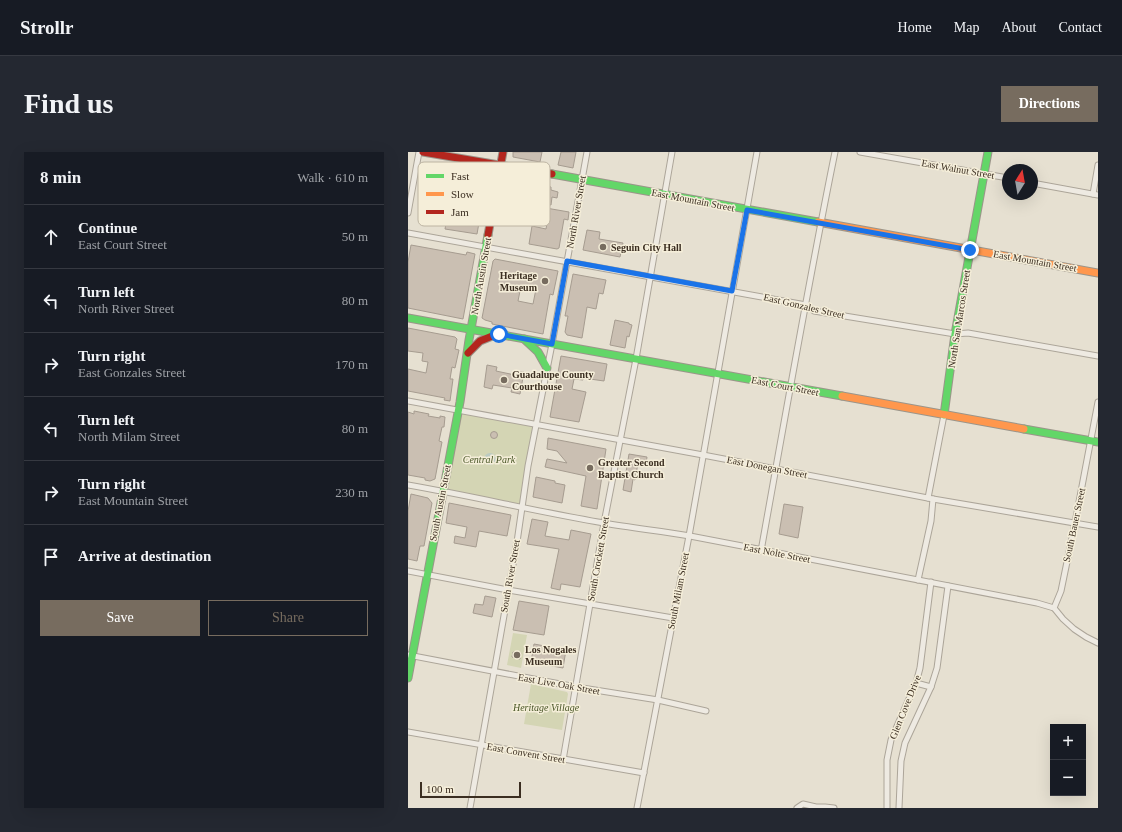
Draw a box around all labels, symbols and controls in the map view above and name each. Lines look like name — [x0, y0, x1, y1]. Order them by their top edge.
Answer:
text: Strollr — [20, 17, 73, 38]
text: Home — [898, 20, 932, 35]
text: Map — [954, 20, 979, 35]
text: About — [1001, 20, 1036, 35]
text: Contact — [1058, 20, 1102, 35]
button: Directions — [1001, 86, 1098, 122]
text: Find us — [24, 88, 114, 119]
street label: East Walnut Street — [921, 157, 996, 181]
legend — [418, 162, 550, 226]
north arrow — [1002, 164, 1038, 200]
text: 8 min — [40, 168, 81, 187]
text: Walk · 610 m — [297, 170, 368, 185]
text: Fast — [451, 170, 469, 182]
street label: North River Street — [564, 174, 588, 249]
street label: East Mountain Street — [651, 187, 736, 213]
text: Slow — [451, 188, 474, 200]
text: Jam — [451, 206, 469, 218]
text: Continue — [78, 220, 137, 236]
icon: ahead — [40, 226, 62, 248]
text: 50 m — [342, 229, 368, 244]
text: East Court Street — [78, 237, 167, 252]
street label: North Austin Street — [469, 237, 493, 315]
route end — [961, 241, 979, 259]
marker: Seguin City Hall — [598, 242, 608, 252]
place label: Seguin City Hall — [611, 242, 682, 253]
street label: East Mountain Street — [992, 248, 1078, 274]
street label: North San Marcos Street — [946, 269, 972, 369]
place label: Heritage Museum — [500, 270, 538, 293]
marker: Heritage Museum — [540, 276, 550, 286]
text: Turn left — [78, 284, 135, 300]
icon: left — [40, 290, 62, 312]
street label: East Gonzales Street — [762, 291, 846, 321]
text: 80 m — [342, 293, 368, 308]
text: North River Street — [78, 301, 174, 316]
route start — [490, 325, 508, 343]
text: Turn right — [78, 348, 145, 364]
icon: right — [40, 354, 62, 376]
text: 170 m — [335, 357, 368, 372]
text: East Gonzales Street — [78, 365, 186, 380]
place label: Guadalupe County Courthouse — [512, 369, 593, 392]
street label: East Court Street — [750, 374, 820, 398]
marker: Guadalupe County Courthouse — [499, 375, 509, 385]
text: Turn left — [78, 412, 135, 428]
icon: left — [40, 418, 62, 440]
text: 80 m — [342, 421, 368, 436]
text: North Milam Street — [78, 429, 180, 444]
park label: Central Park — [463, 454, 516, 465]
street label: East Donegan Street — [726, 454, 808, 480]
place label: Greater Second Baptist Church — [598, 457, 665, 480]
marker: Greater Second Baptist Church — [585, 463, 595, 473]
street label: South Austin Street — [427, 464, 453, 542]
text: Turn right — [78, 476, 145, 492]
icon: right — [40, 482, 62, 504]
text: 230 m — [335, 485, 368, 500]
street label: South Bauer Street — [1061, 487, 1087, 563]
text: East Mountain Street — [78, 493, 188, 508]
street label: South Crockett Street — [585, 515, 611, 602]
street label: South River Street — [498, 538, 522, 613]
street label: East Nolte Street — [743, 541, 812, 565]
icon: arrive — [40, 546, 62, 568]
text: Arrive at destination — [78, 548, 211, 564]
street label: South Milam Street — [665, 551, 691, 631]
button: Save — [40, 600, 200, 636]
button: Share — [208, 600, 368, 636]
place label: Los Nogales Museum — [525, 644, 577, 667]
marker: Los Nogales Museum — [512, 650, 522, 660]
street label: East Live Oak Street — [517, 671, 601, 697]
street label: Glen Cove Drive — [887, 673, 923, 741]
park label: Heritage Village — [512, 702, 580, 713]
map controls — [1050, 724, 1086, 796]
button: + — [1050, 724, 1086, 760]
street label: East Convent Street — [486, 741, 566, 765]
button: − — [1050, 760, 1086, 796]
scale bar — [420, 780, 521, 799]
text: 100 m — [426, 783, 454, 795]

